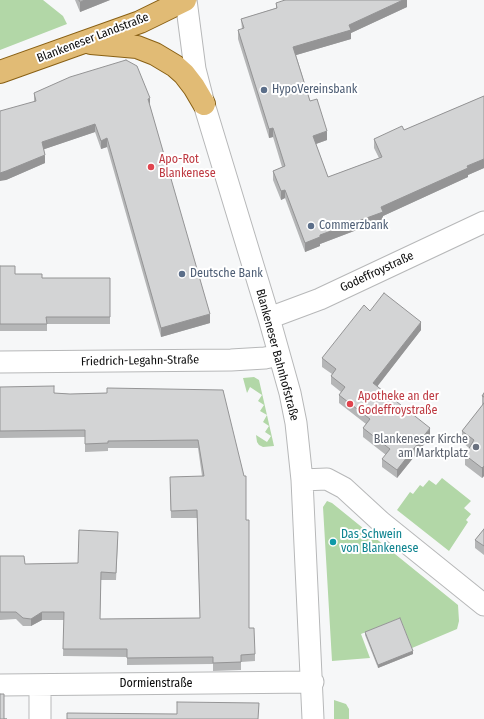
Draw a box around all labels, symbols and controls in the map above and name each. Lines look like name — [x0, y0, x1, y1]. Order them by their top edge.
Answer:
street label: Blankeneser Landstraße — [35, 10, 151, 66]
place label: HypoVereinsbank — [272, 83, 357, 97]
marker: HypoVereinsbank — [259, 85, 269, 95]
place label: Apo-Rot Blankenese — [159, 153, 216, 181]
marker: Apo-Rot Blankenese — [146, 162, 156, 172]
place label: Commerzbank — [319, 219, 388, 233]
marker: Commerzbank — [306, 221, 316, 231]
street label: Godeffroystraße — [338, 249, 416, 295]
place label: Deutsche Bank — [190, 267, 263, 281]
marker: Deutsche Bank — [177, 269, 187, 279]
street label: Blankeneser Bahnhofstraße — [252, 287, 302, 423]
street label: Friedrich-Legahn-Straße — [81, 353, 199, 369]
place label: Apotheke an der Godeffroystraße — [358, 390, 439, 418]
marker: Apotheke an der Godeffroystraße — [345, 399, 355, 409]
place label: Blankeneser Kirche am Marktplatz — [374, 433, 468, 461]
marker: Blankeneser Kirche am Marktplatz — [471, 442, 481, 452]
place label: Das Schwein von Blankenese — [341, 528, 418, 556]
marker: Das Schwein von Blankenese — [328, 537, 338, 547]
street label: Dormienstraße — [119, 677, 193, 691]

